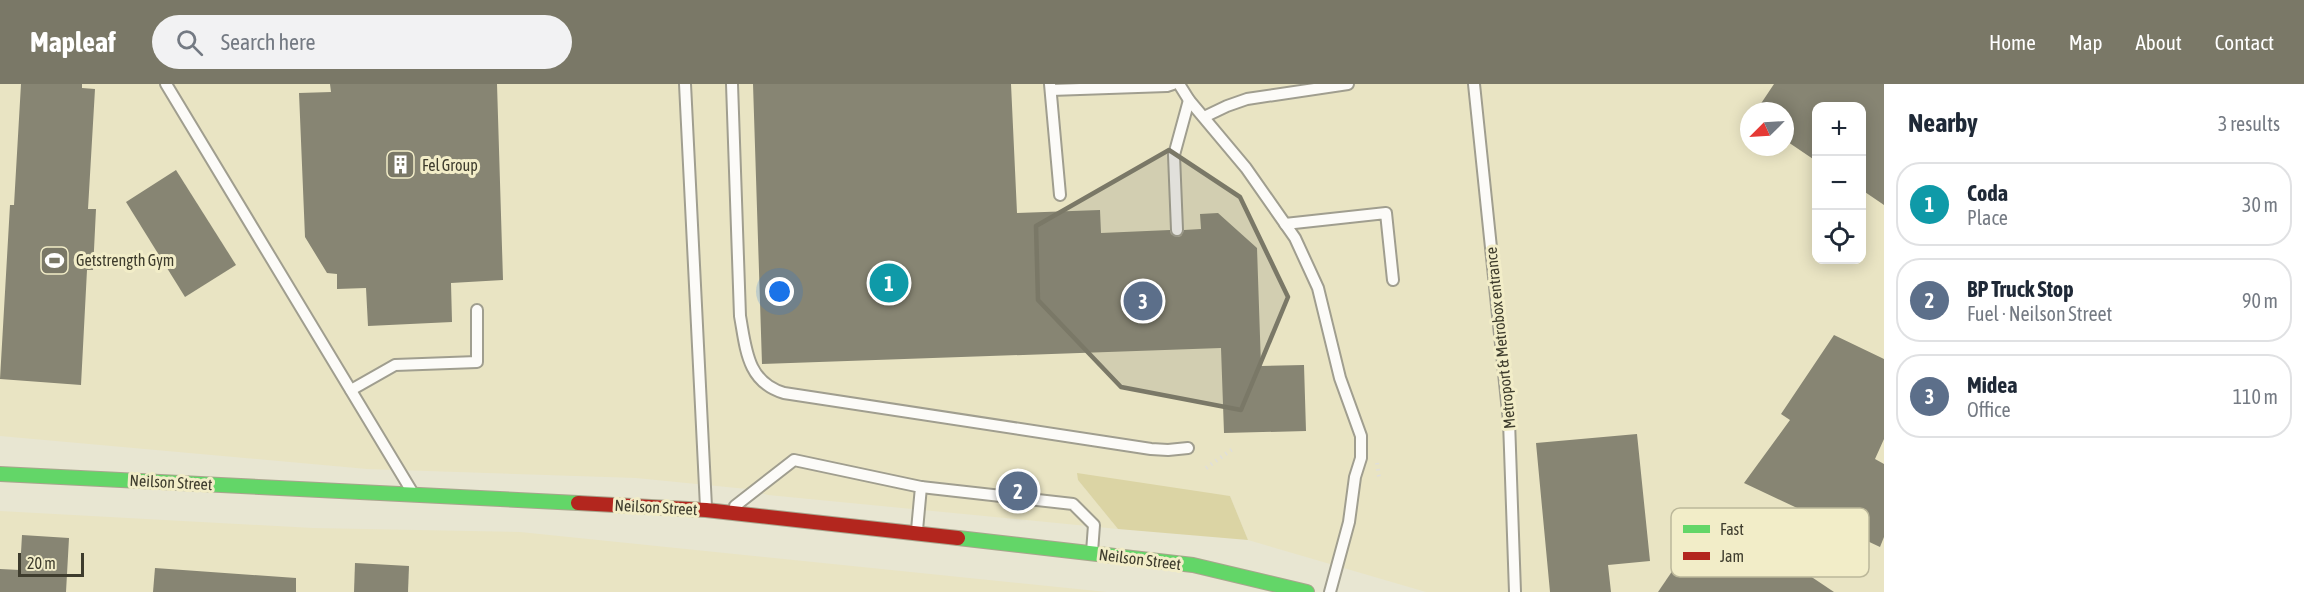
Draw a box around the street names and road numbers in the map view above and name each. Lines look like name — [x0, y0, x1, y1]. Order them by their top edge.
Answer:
street label: Metroport & Metrobox entrance — [1482, 246, 1519, 430]
street label: Neilson Street — [129, 471, 213, 493]
street label: Neilson Street — [614, 496, 698, 518]
street label: Neilson Street — [1098, 545, 1183, 573]

